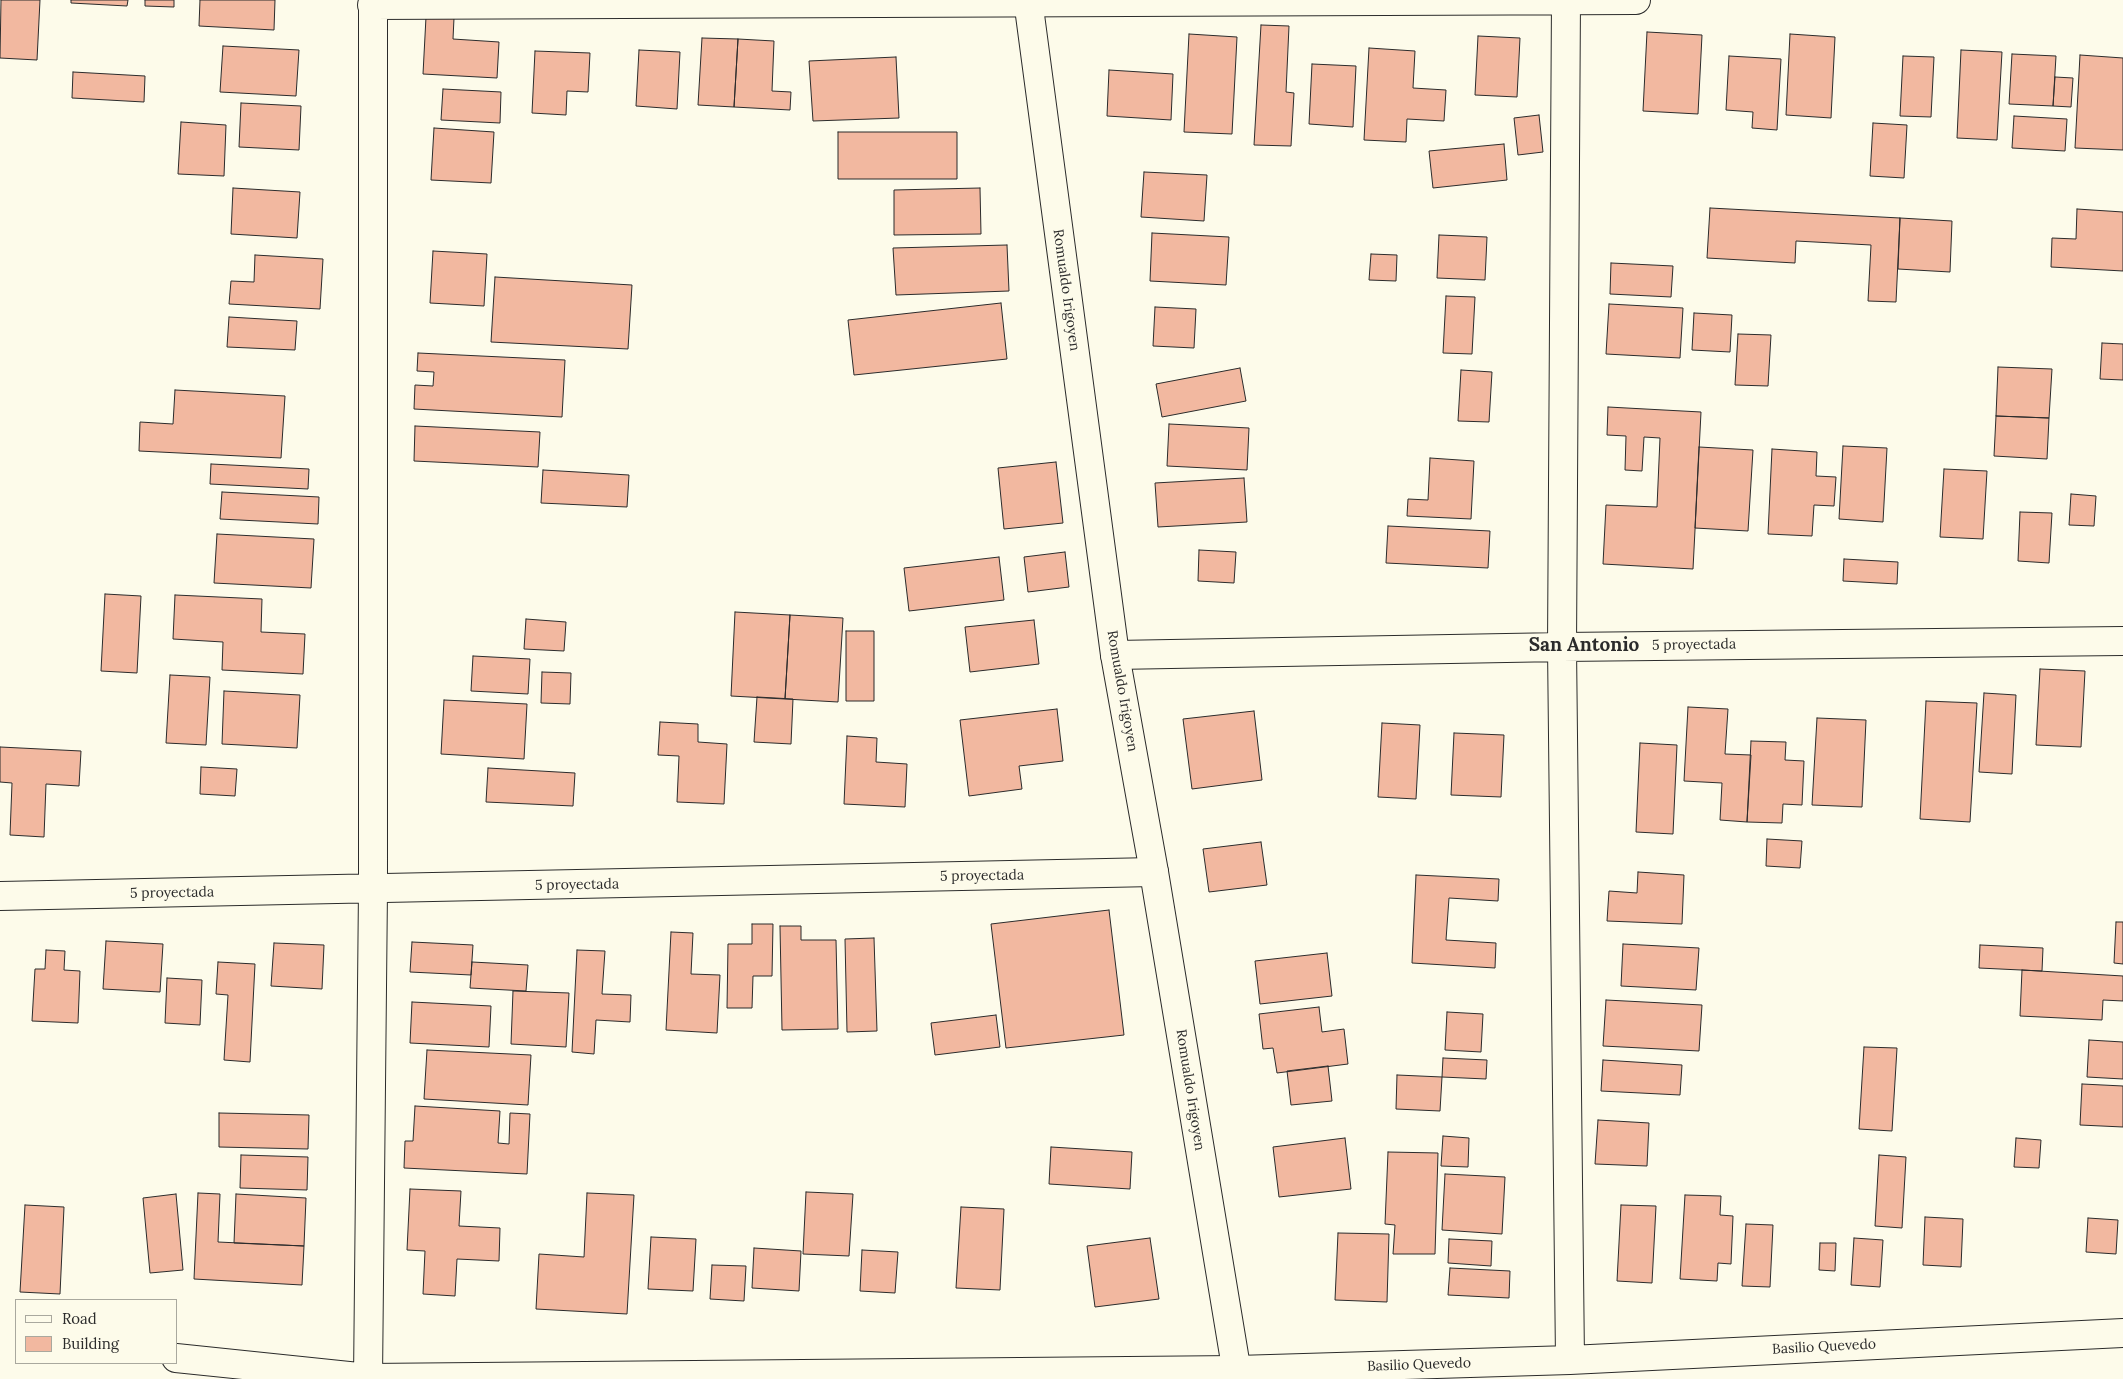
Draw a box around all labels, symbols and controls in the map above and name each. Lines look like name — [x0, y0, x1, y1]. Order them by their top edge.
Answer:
street label: Romualdo Irigoyen — [1049, 228, 1083, 352]
street label: Romualdo Irigoyen — [1103, 629, 1141, 753]
district label: San Antonio — [1529, 635, 1639, 657]
street label: 5 proyectada — [1652, 636, 1736, 654]
street label: 5 proyectada — [940, 867, 1024, 885]
street label: 5 proyectada — [535, 876, 619, 894]
street label: 5 proyectada — [130, 884, 214, 902]
street label: Romualdo Irigoyen — [1172, 1028, 1208, 1152]
legend — [15, 1299, 178, 1364]
text: Road — [62, 1309, 97, 1328]
text: Building — [62, 1334, 119, 1353]
street label: Basilio Quevedo — [1772, 1336, 1876, 1358]
street label: Basilio Quevedo — [1367, 1355, 1471, 1375]

